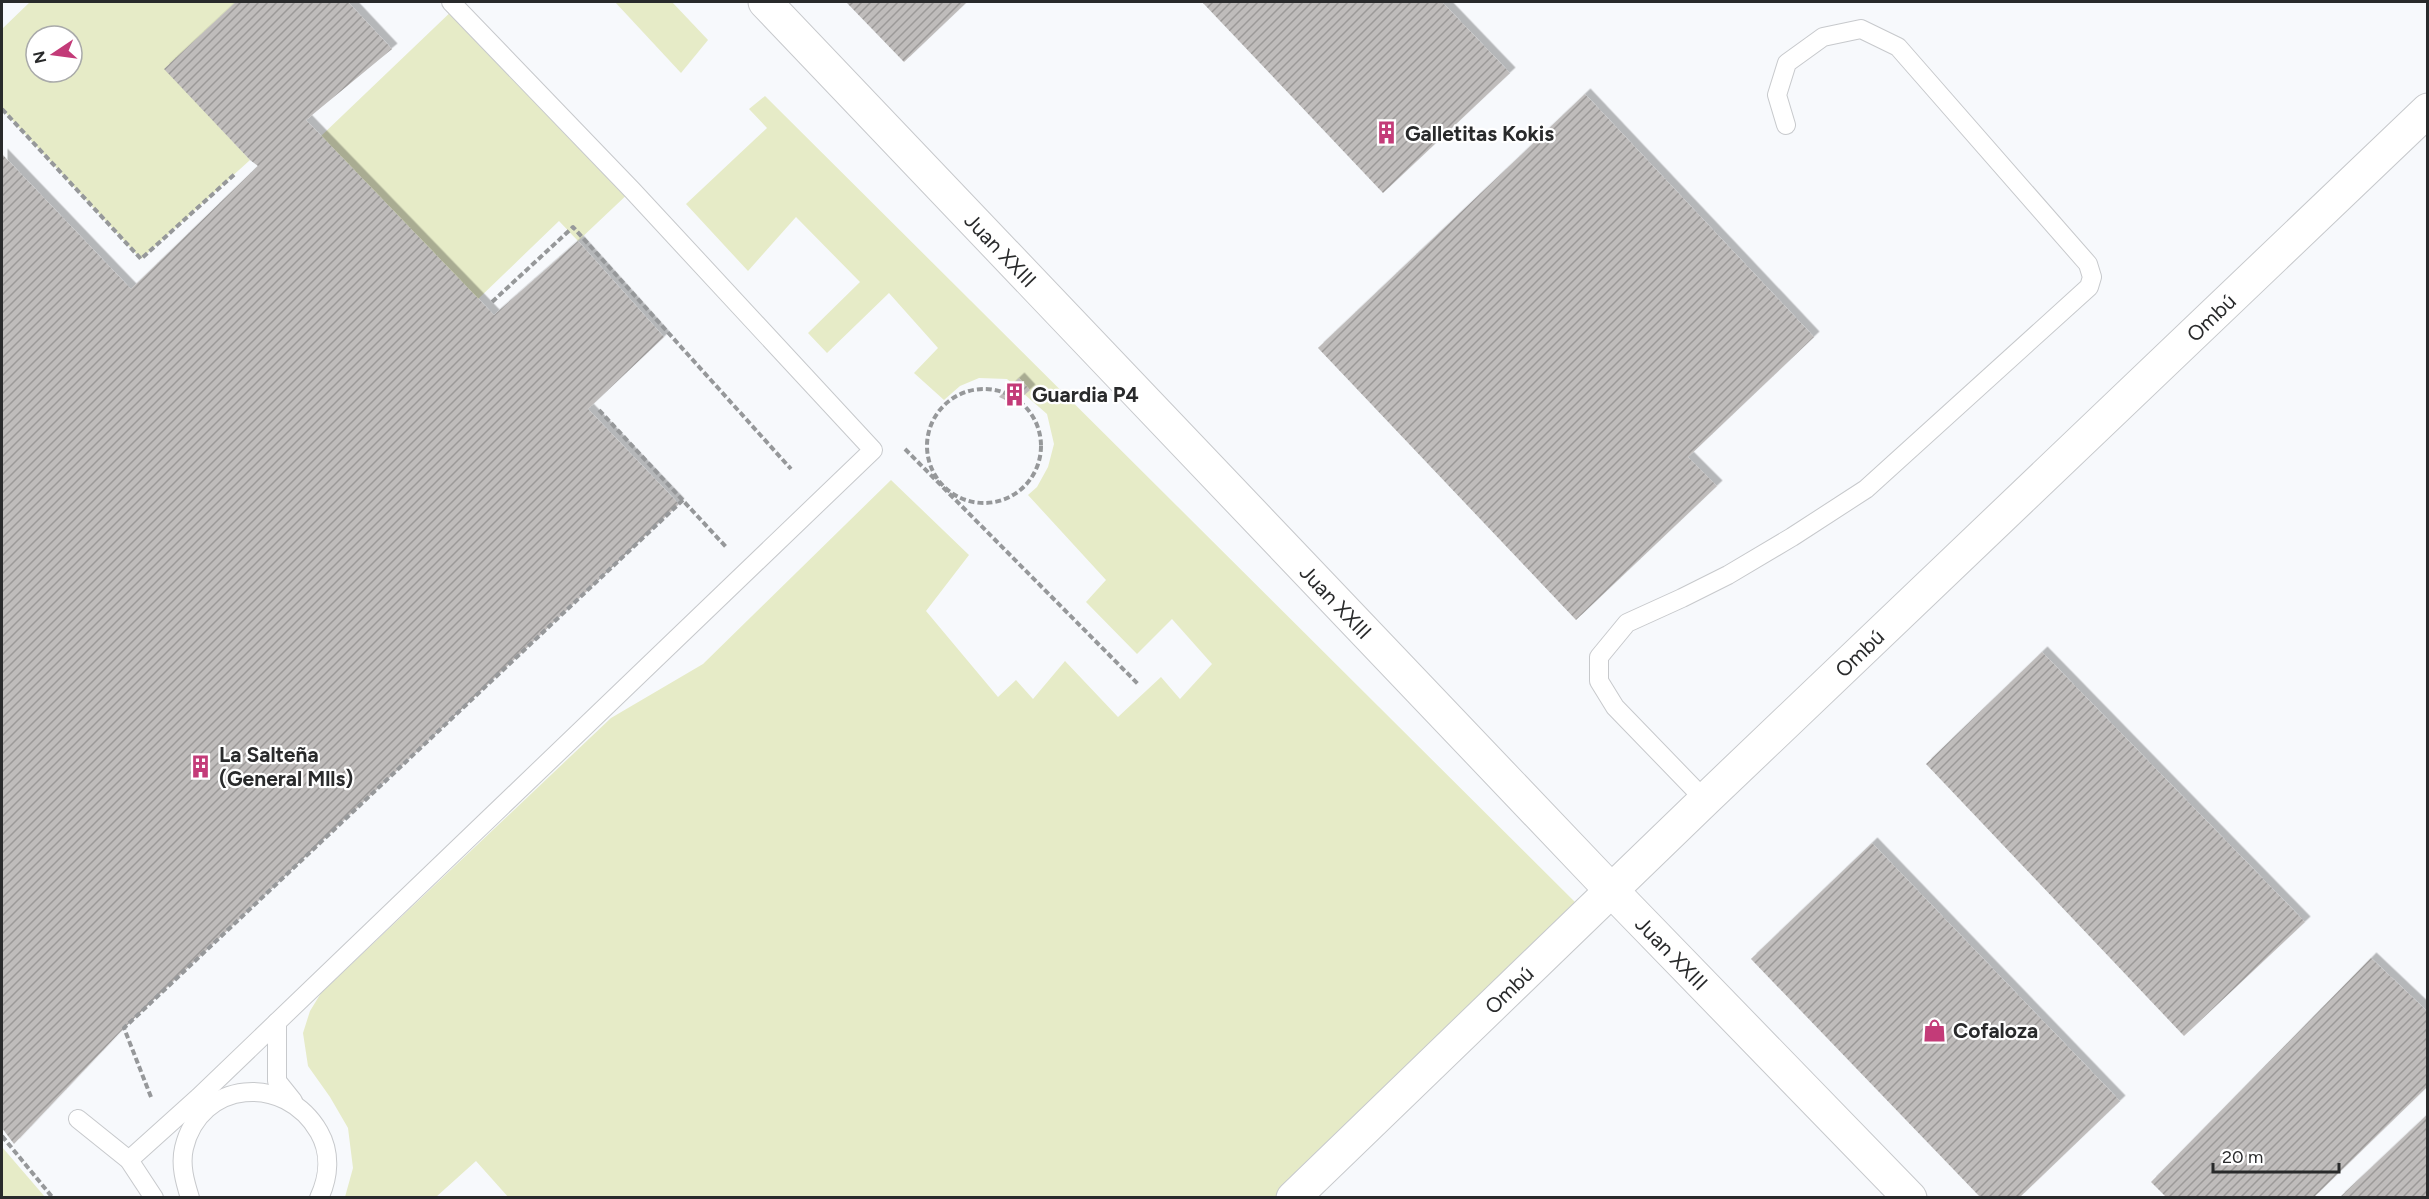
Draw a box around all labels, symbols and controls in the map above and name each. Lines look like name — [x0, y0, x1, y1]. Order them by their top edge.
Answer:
north arrow — [24, 24, 84, 84]
text: N — [29, 49, 51, 65]
building icon: Galletitas Kokis — [1374, 120, 1400, 146]
place label: Galletitas Kokis — [1405, 121, 1554, 146]
street label: Juan XXIII — [960, 207, 1042, 292]
street label: Ombú — [2181, 288, 2240, 346]
building icon: Guardia P4 — [1001, 381, 1027, 407]
place label: Guardia P4 — [1032, 382, 1139, 407]
street label: Juan XXIII — [1295, 559, 1377, 644]
street label: Ombú — [1830, 624, 1889, 682]
place label: La Salteña (General Mlls) — [219, 742, 353, 791]
building icon: La Salteña (General Mlls) — [188, 753, 214, 779]
street label: Juan XXIII — [1631, 911, 1713, 995]
street label: Ombú — [1479, 960, 1538, 1019]
shop icon: Cofaloza — [1922, 1017, 1948, 1043]
place label: Cofaloza — [1953, 1018, 2038, 1043]
scale bar — [2213, 1136, 2339, 1174]
text: 20 m — [2222, 1146, 2263, 1168]

